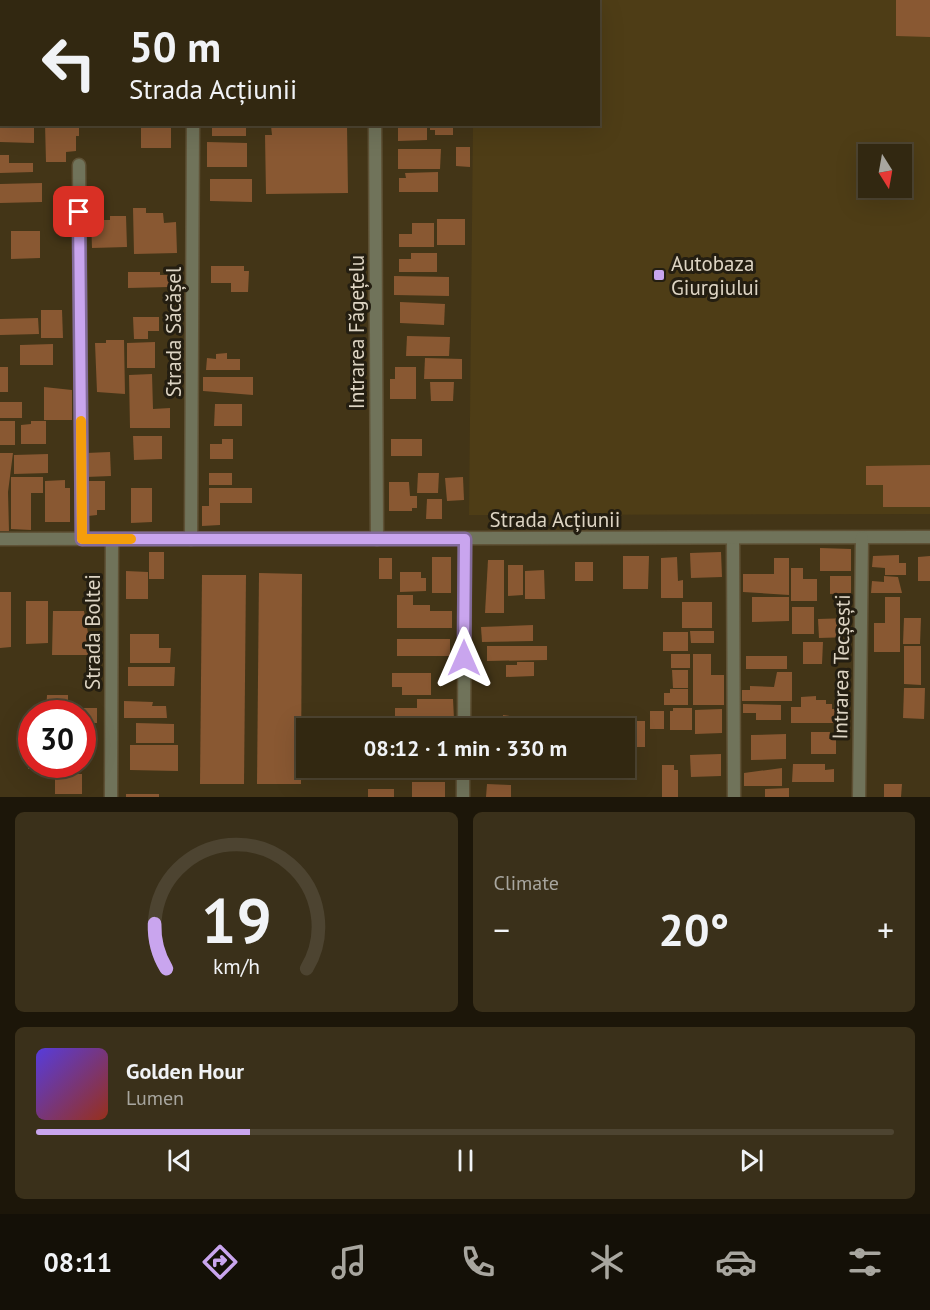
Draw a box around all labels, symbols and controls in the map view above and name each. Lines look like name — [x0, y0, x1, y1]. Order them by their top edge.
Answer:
text: 50 m — [129, 19, 221, 74]
icon: left — [30, 24, 108, 102]
text: Strada Acțiunii — [129, 72, 297, 106]
north arrow — [858, 144, 912, 198]
map controls — [858, 144, 912, 198]
pin — [53, 186, 104, 237]
icon: arrive — [62, 195, 95, 228]
place label: Autobaza Giurgiului — [671, 250, 759, 301]
street label: Intrarea Făgețelu — [343, 255, 370, 409]
street label: Strada Săcășel — [160, 267, 187, 397]
marker: Autobaza Giurgiului — [652, 268, 666, 282]
street label: Strada Acțiunii — [490, 506, 620, 533]
street label: Strada Boltei — [79, 574, 106, 690]
street label: Intrarea Tecșești — [826, 594, 856, 740]
position arrow — [432, 626, 496, 690]
speed limit sign: 30 — [18, 700, 96, 778]
text: 08:12 · 1 min · 330 m — [364, 734, 567, 762]
text: Climate — [494, 870, 559, 896]
text: 19 — [201, 879, 272, 960]
text: 20° — [658, 900, 729, 958]
text: − — [494, 908, 510, 951]
text: + — [877, 908, 894, 951]
text: km/h — [213, 952, 260, 980]
text: Golden Hour — [126, 1057, 244, 1085]
text: Lumen — [126, 1085, 184, 1111]
icon: previous — [163, 1144, 196, 1177]
icon: pause — [449, 1144, 482, 1177]
icon: next — [735, 1144, 768, 1177]
icon: directions — [199, 1241, 241, 1283]
icon: music — [328, 1241, 370, 1283]
icon: phone — [457, 1241, 499, 1283]
icon: climate — [586, 1241, 628, 1283]
icon: car — [715, 1241, 757, 1283]
icon: filters — [844, 1241, 886, 1283]
text: 08:11 — [44, 1245, 112, 1279]

